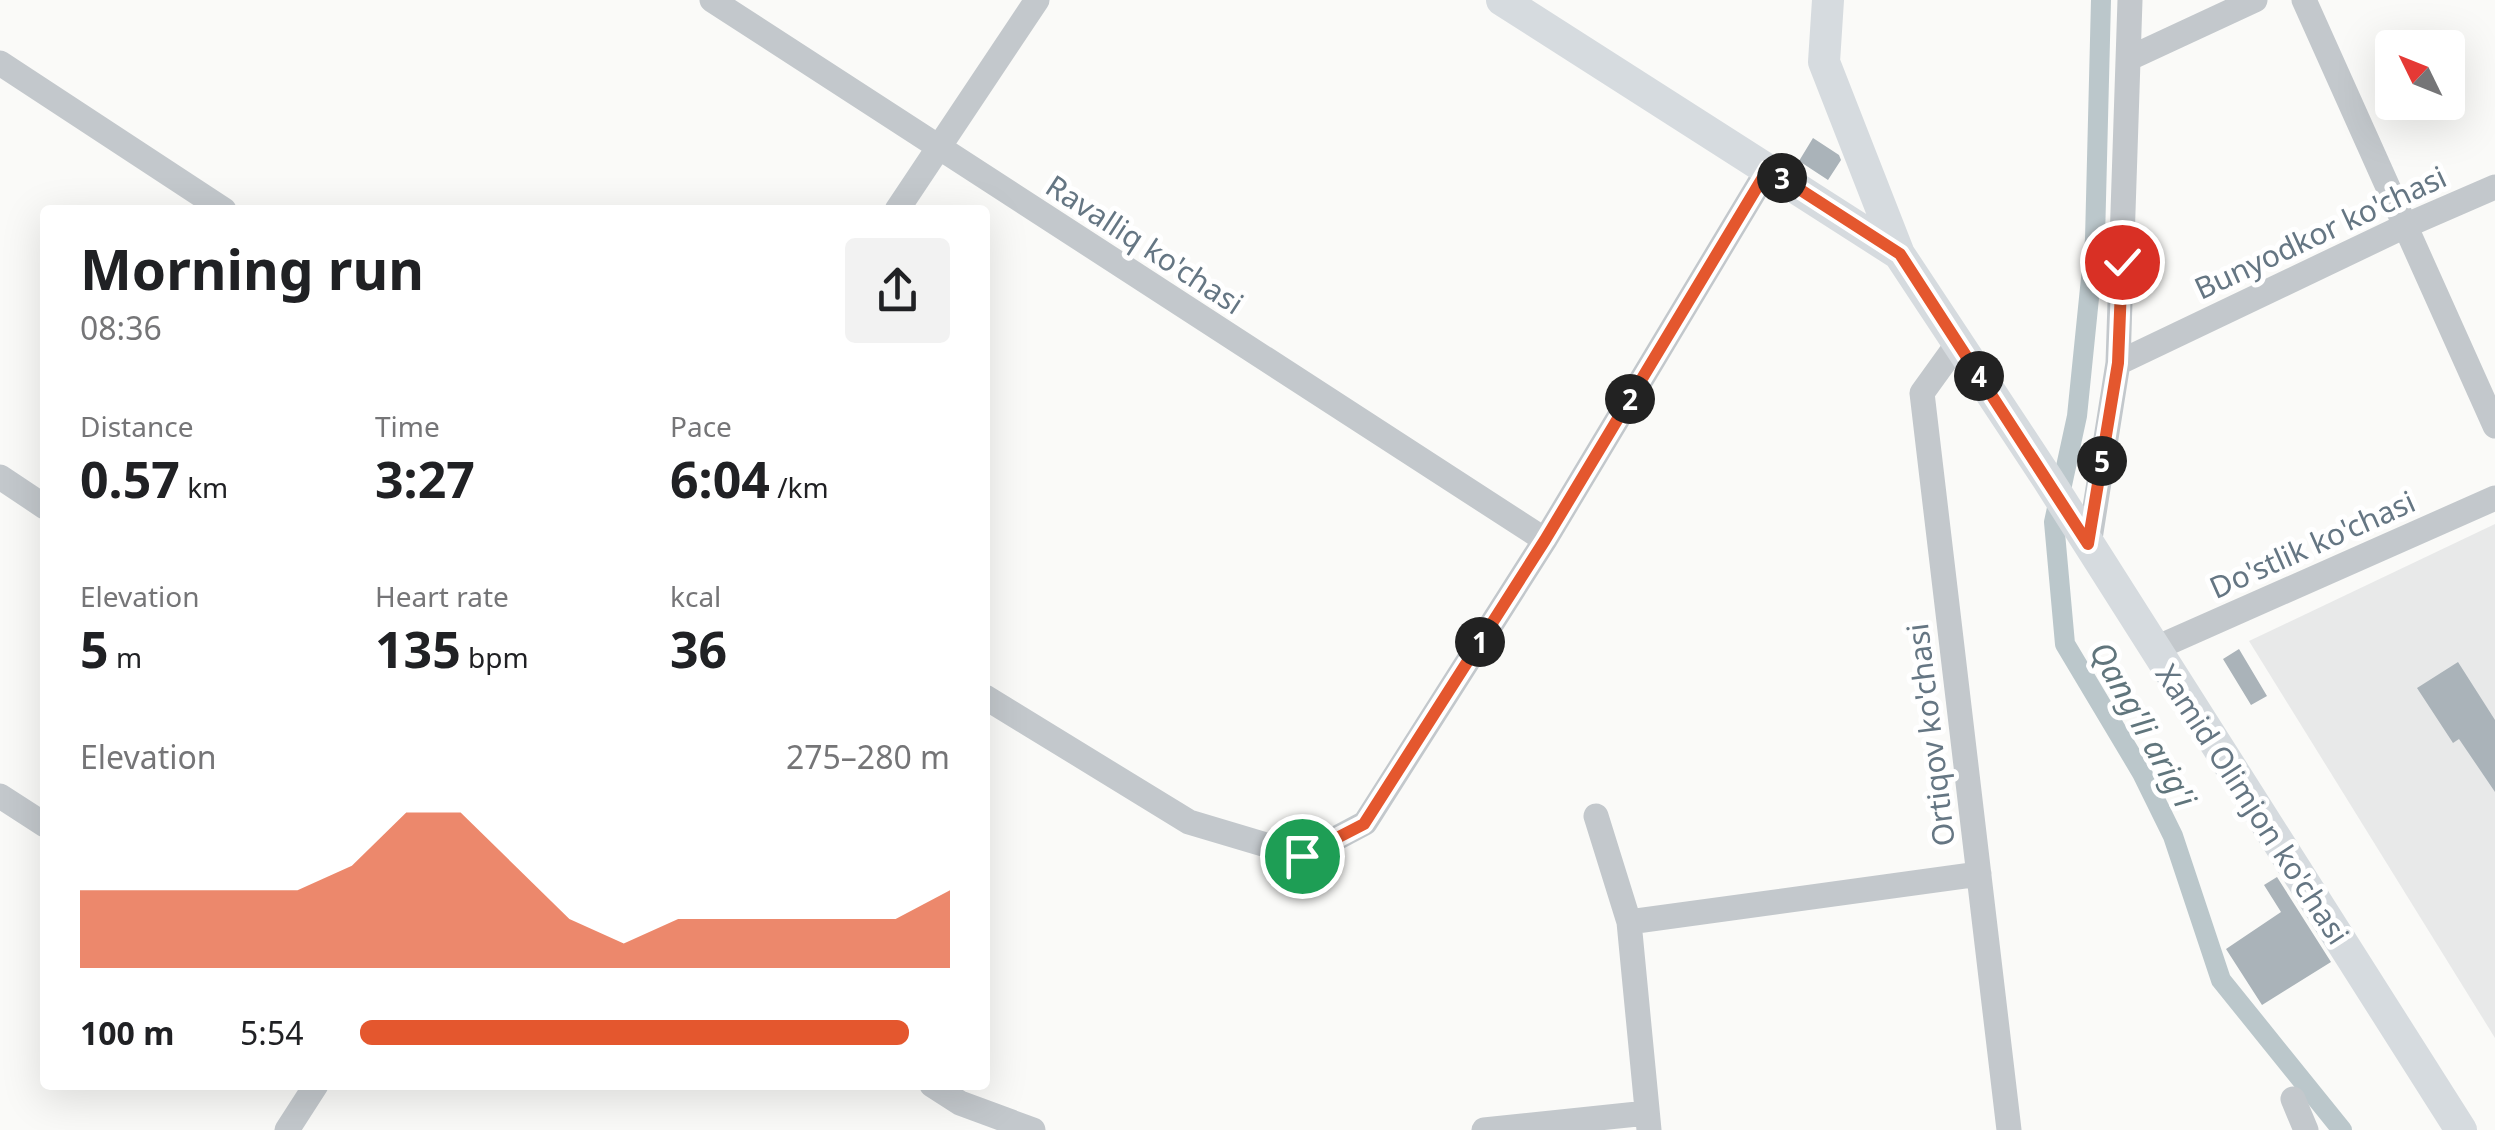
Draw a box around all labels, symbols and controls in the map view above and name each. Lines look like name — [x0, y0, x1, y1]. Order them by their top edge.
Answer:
north arrow — [2375, 30, 2465, 120]
map controls — [2375, 30, 2465, 120]
pin: 3 — [1757, 153, 1807, 203]
street label: Bunyodkor ko'chasi — [2187, 156, 2453, 308]
text: 3 — [1774, 159, 1790, 197]
street label: Ravalliq ko'chasi — [1038, 165, 1252, 323]
pin — [2080, 220, 2165, 305]
text: Morning run — [80, 231, 424, 306]
icon: check — [2095, 235, 2150, 290]
button: share — [845, 238, 950, 343]
text: 08:36 — [80, 306, 162, 349]
pin: 4 — [1954, 351, 2004, 401]
text: 4 — [1971, 357, 1987, 395]
pin: 2 — [1605, 374, 1655, 424]
text: 2 — [1622, 380, 1638, 418]
text: Distance — [80, 407, 193, 445]
text: Time — [375, 407, 440, 445]
text: Pace — [670, 407, 732, 445]
pin: 5 — [2077, 436, 2127, 486]
text: 5 — [2094, 442, 2110, 480]
text: 0.57 — [80, 445, 180, 513]
text: 3:27 — [375, 445, 475, 513]
text: 6:04 — [670, 445, 770, 513]
text: km — [180, 468, 228, 506]
text: /km — [770, 468, 829, 506]
street label: Do'stlik ko'chasi — [2203, 480, 2421, 608]
text: Elevation — [80, 577, 200, 615]
text: Heart rate — [375, 577, 509, 615]
text: kcal — [670, 577, 721, 615]
text: 5 — [80, 615, 109, 683]
text: 135 — [375, 615, 461, 683]
text: 36 — [670, 615, 727, 683]
pin: 1 — [1455, 617, 1505, 667]
street label: Ortiqov ko'chasi — [1896, 621, 1964, 849]
text: 1 — [1472, 623, 1488, 661]
water label: Qang'li arig'i — [2081, 633, 2208, 815]
text: m — [109, 638, 142, 676]
text: bpm — [461, 638, 529, 676]
street label: Xamid Olimjon ko'chasi — [2147, 656, 2359, 952]
text: Elevation — [80, 735, 217, 778]
text: 275–280 m — [786, 735, 950, 778]
pin — [1260, 814, 1345, 899]
icon: arrive — [1275, 829, 1330, 884]
text: 100 m — [80, 1011, 174, 1054]
text: 5:54 — [240, 1011, 304, 1054]

